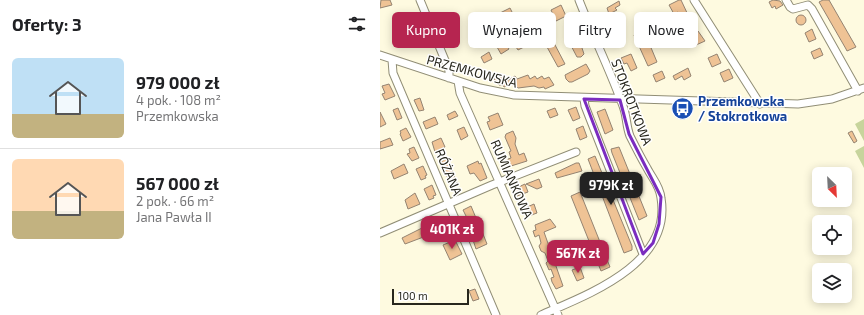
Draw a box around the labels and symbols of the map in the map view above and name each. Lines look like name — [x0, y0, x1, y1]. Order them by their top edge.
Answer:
street label: PRZEMKOWSKA — [425, 51, 519, 91]
street label: STOKROTKOWA — [608, 57, 656, 147]
place label: Przemkowska / Stokrotkowa — [698, 93, 787, 124]
bus stop icon: Przemkowska / Stokrotkowa — [670, 95, 696, 121]
street label: RUMIANKOWA — [487, 137, 537, 221]
street label: RÓŻANA — [432, 146, 467, 198]
north arrow — [812, 167, 852, 207]
pin: 979K zł — [574, 172, 648, 206]
pin: 401K zł — [415, 216, 489, 250]
pin: 567K zł — [541, 240, 615, 274]
scale bar — [392, 287, 469, 306]

